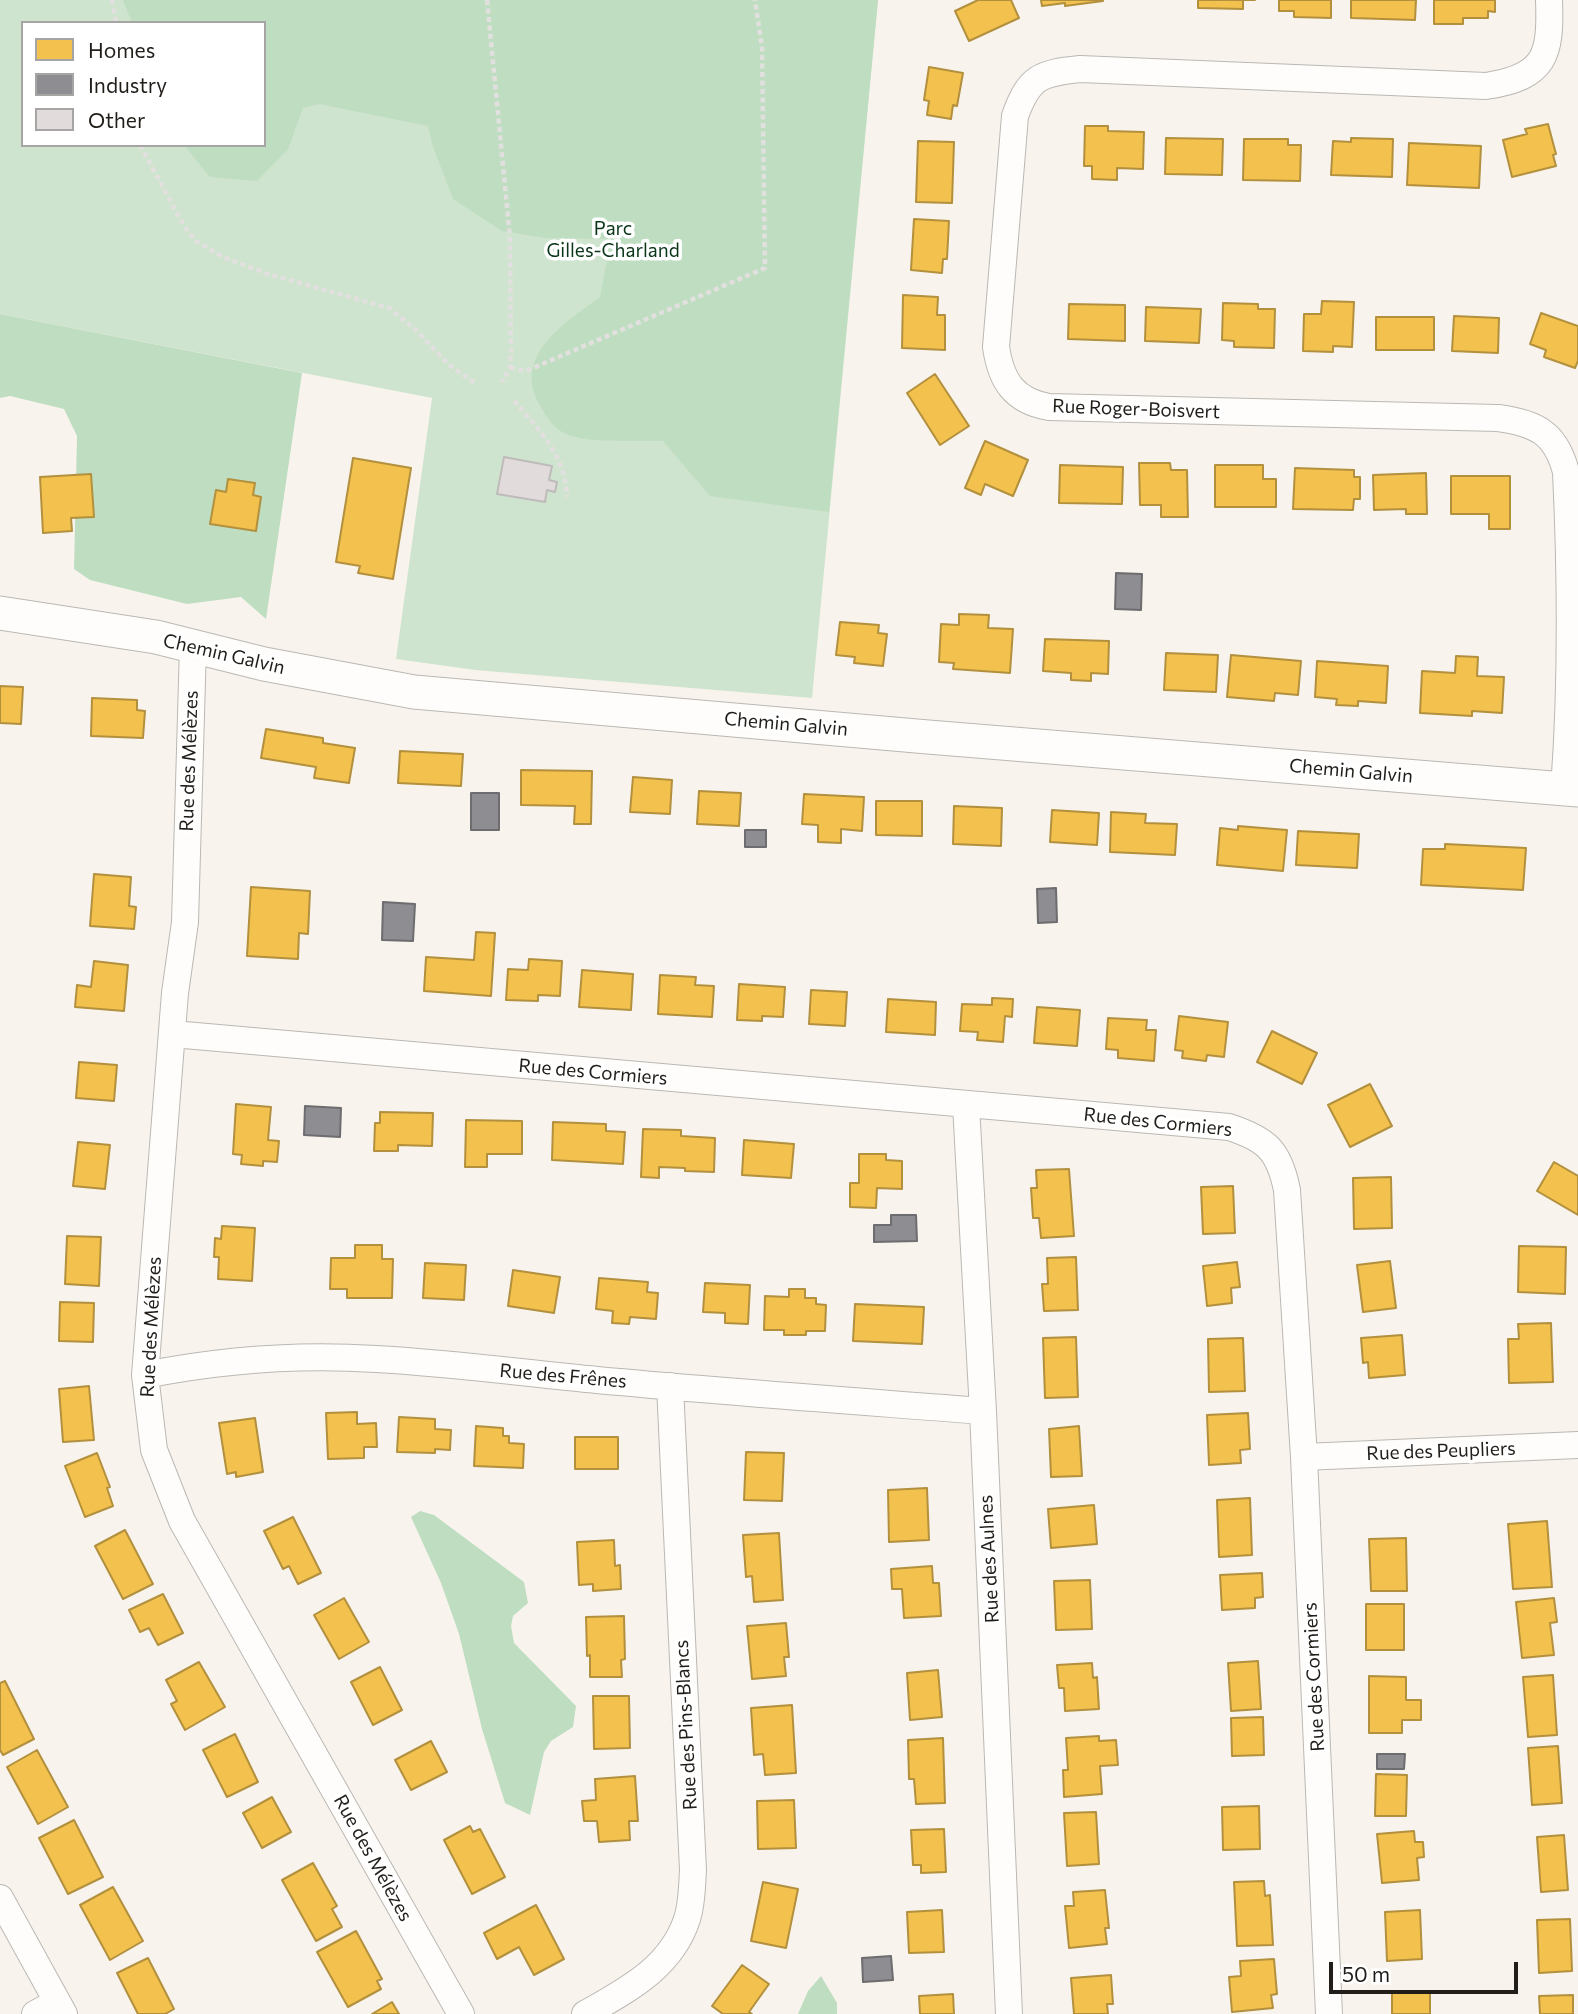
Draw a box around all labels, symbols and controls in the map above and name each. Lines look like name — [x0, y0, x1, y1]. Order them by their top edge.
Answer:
legend — [21, 21, 266, 147]
text: Homes — [88, 37, 155, 62]
text: Industry — [88, 72, 167, 97]
text: Other — [88, 107, 145, 132]
park label: Parc Gilles-Charland — [546, 218, 680, 262]
street label: Rue Roger-Boisvert — [1052, 395, 1220, 423]
street label: Chemin Galvin — [161, 629, 287, 679]
street label: Rue des Mélèzes — [175, 690, 203, 832]
street label: Chemin Galvin — [723, 707, 849, 741]
street label: Chemin Galvin — [1288, 754, 1414, 788]
street label: Rue des Cormiers — [518, 1054, 668, 1090]
street label: Rue des Cormiers — [1082, 1103, 1234, 1141]
street label: Rue des Mélèzes — [136, 1256, 166, 1398]
street label: Rue des Frênes — [498, 1359, 628, 1393]
street label: Rue des Peupliers — [1366, 1437, 1516, 1465]
street label: Rue des Aulnes — [974, 1494, 1004, 1624]
street label: Rue des Cormiers — [1299, 1602, 1329, 1752]
street label: Rue des Pins-Blancs — [670, 1639, 702, 1811]
street label: Rue des Mélèzes — [329, 1791, 417, 1925]
scale bar — [1333, 1948, 1522, 1992]
text: 50 m — [1342, 1961, 1390, 1986]

